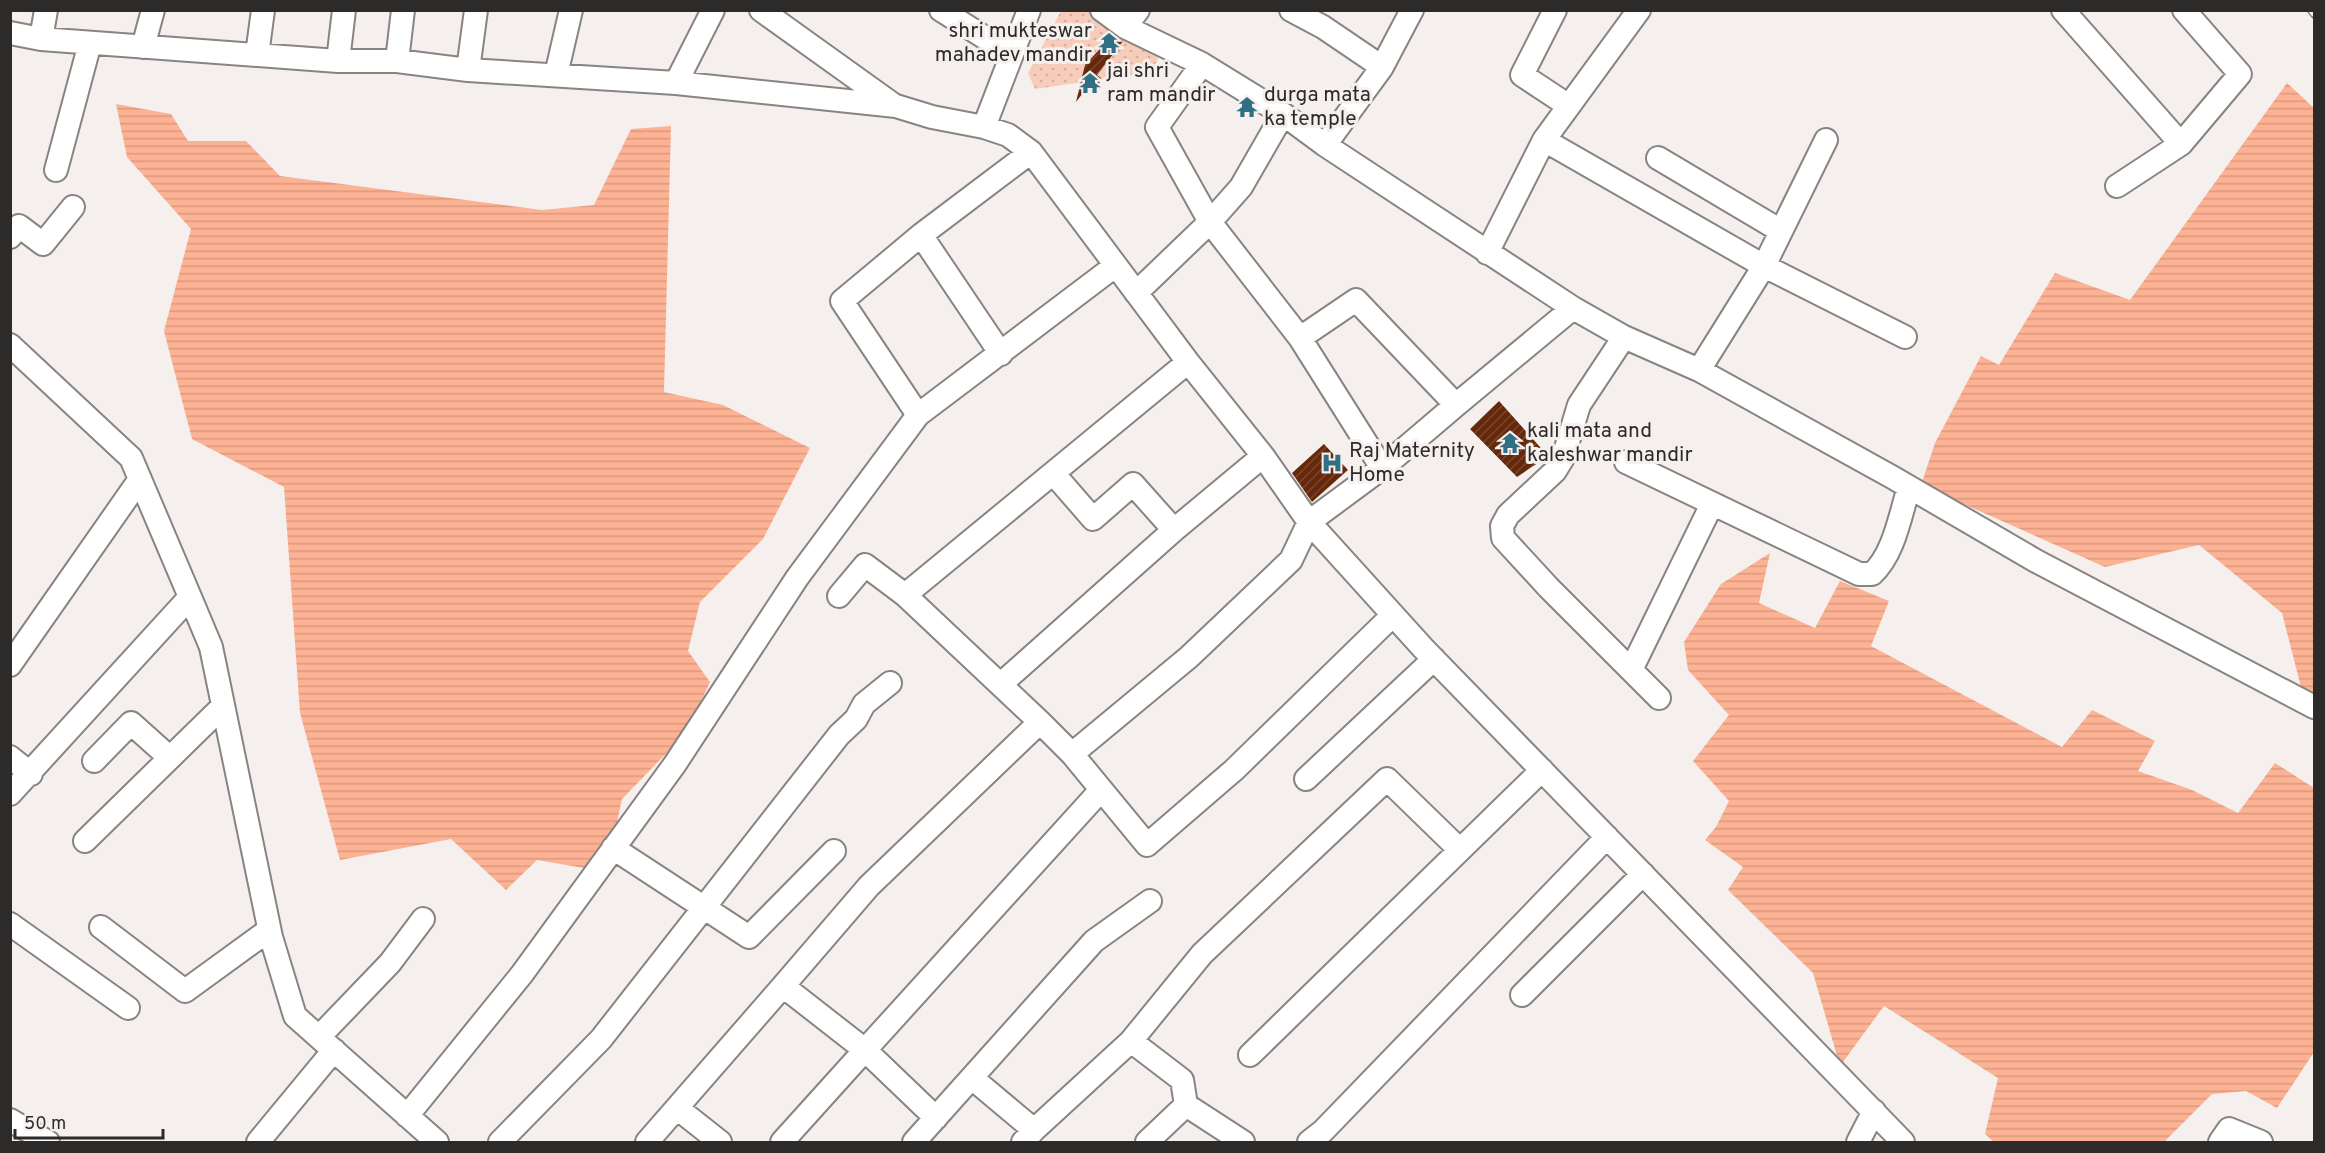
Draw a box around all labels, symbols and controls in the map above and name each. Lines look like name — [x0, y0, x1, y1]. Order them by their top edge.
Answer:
place label: shri mukteswar mahadev mandir — [935, 18, 1092, 69]
temple icon: shri mukteswar mahadev mandir — [1097, 31, 1121, 55]
place label: jai shri ram mandir — [1106, 58, 1215, 109]
temple icon: jai shri ram mandir — [1078, 71, 1102, 95]
place label: durga mata ka temple — [1264, 82, 1371, 133]
temple icon: durga mata ka temple — [1235, 95, 1259, 119]
place label: kali mata and kaleshwar mandir — [1527, 418, 1693, 469]
temple icon: kali mata and kaleshwar mandir — [1498, 431, 1522, 455]
place label: Raj Maternity Home — [1349, 438, 1475, 489]
hospital icon: Raj Maternity Home — [1320, 451, 1344, 475]
scale bar — [15, 1102, 164, 1140]
text: 50 m — [24, 1113, 66, 1136]

